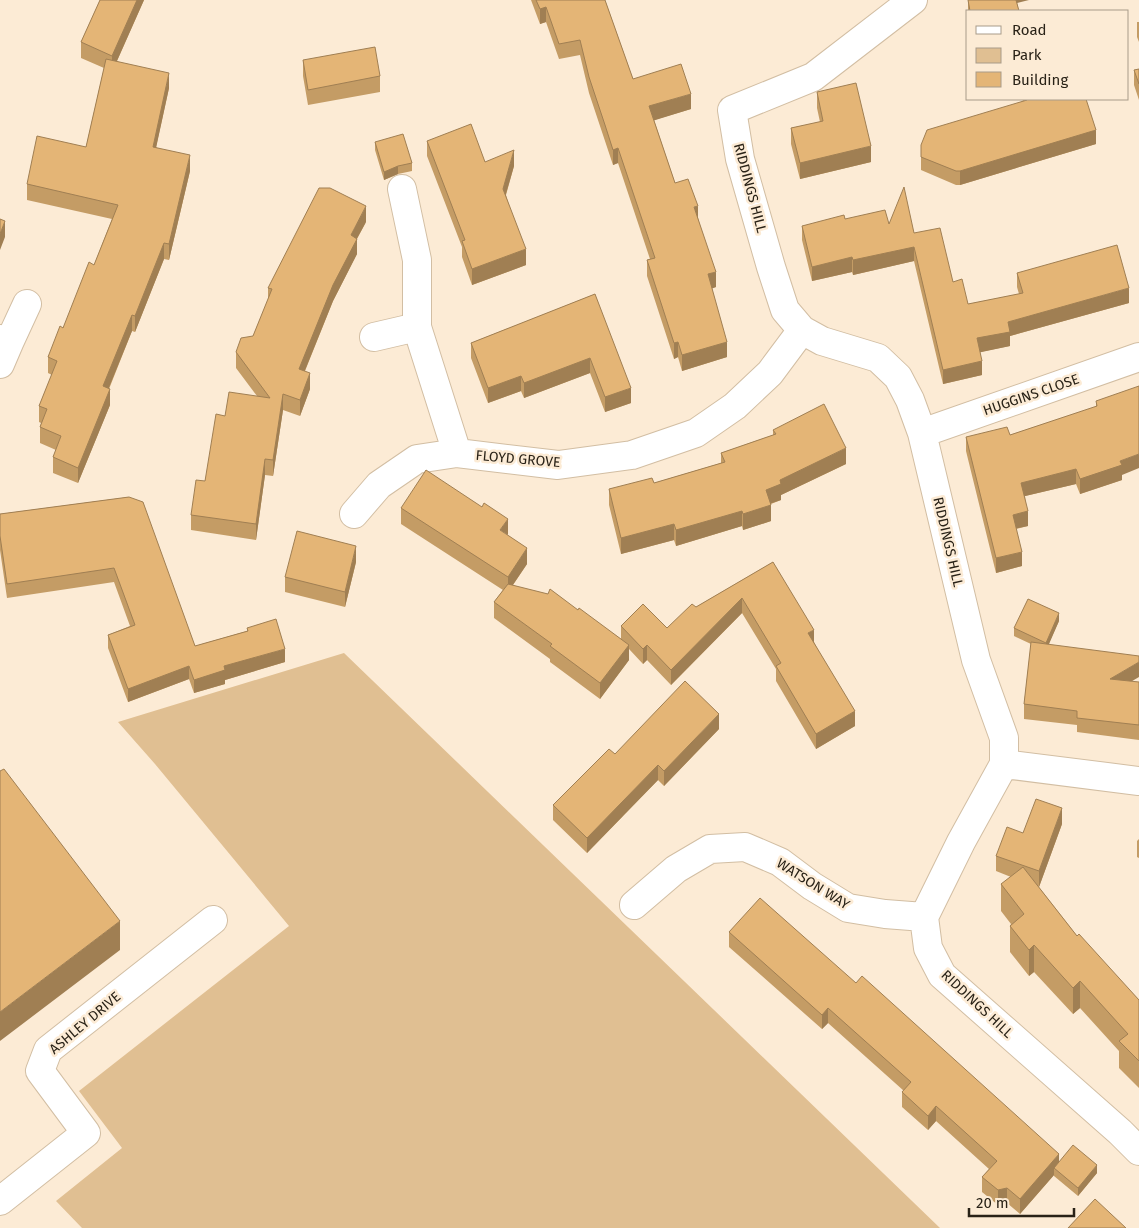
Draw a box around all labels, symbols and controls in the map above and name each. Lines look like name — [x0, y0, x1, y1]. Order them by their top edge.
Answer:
legend — [966, 10, 1129, 100]
text: Road — [1012, 21, 1047, 39]
text: Park — [1012, 46, 1042, 64]
text: Building — [1012, 71, 1068, 89]
street label: RIDDINGS HILL — [730, 141, 770, 235]
street label: HUGGINS CLOSE — [981, 371, 1081, 419]
street label: FLOYD GROVE — [475, 447, 561, 471]
street label: RIDDINGS HILL — [929, 495, 967, 589]
street label: WATSON WAY — [773, 855, 853, 913]
street label: RIDDINGS HILL — [938, 966, 1016, 1042]
street label: ASHLEY DRIVE — [46, 988, 124, 1058]
scale bar — [969, 1186, 1074, 1218]
text: 20 m — [976, 1194, 1009, 1212]

